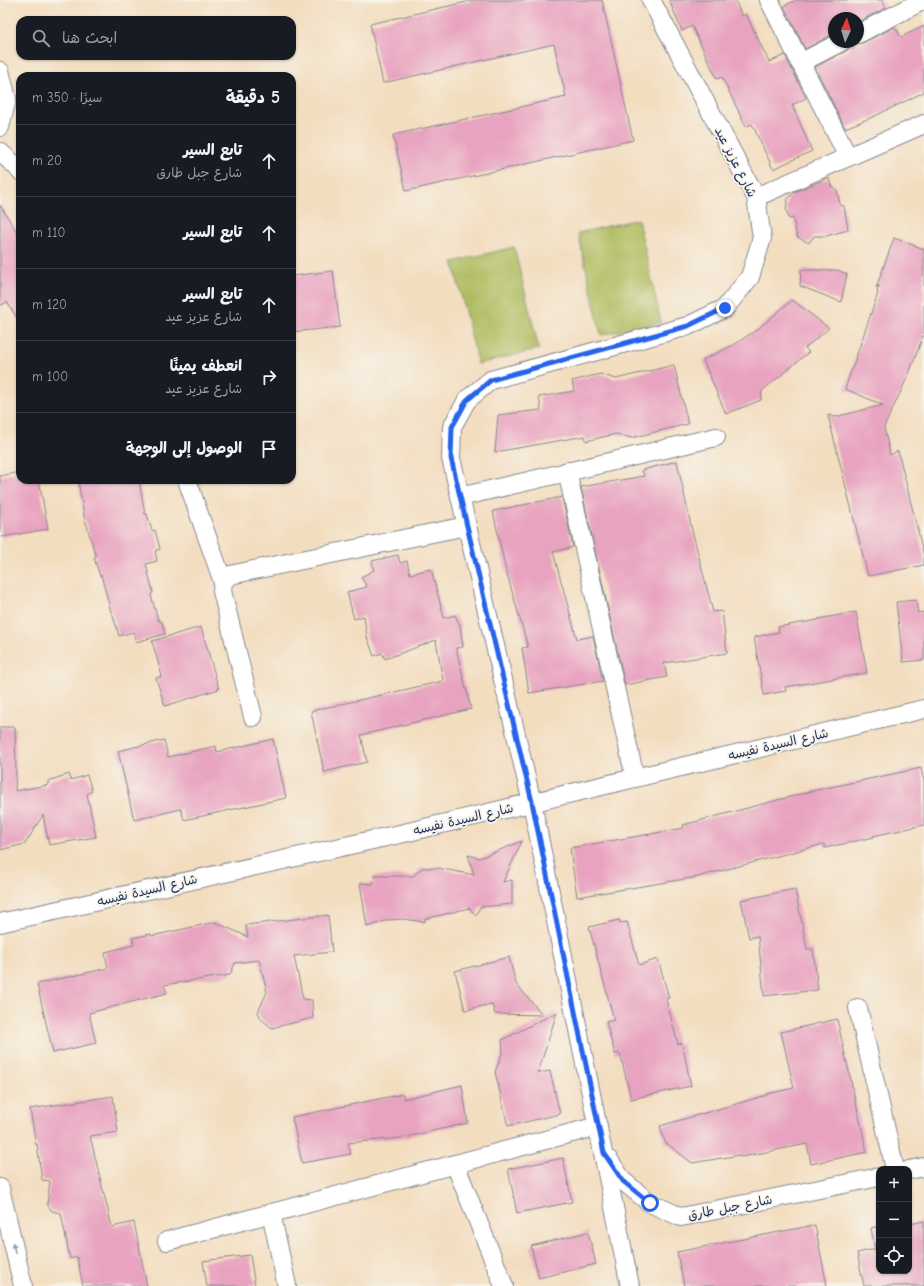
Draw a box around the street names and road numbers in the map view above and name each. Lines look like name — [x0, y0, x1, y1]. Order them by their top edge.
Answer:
street label: شارع عزيز عيد — [710, 124, 760, 201]
street label: شارع السيدة نفيسه — [726, 725, 830, 765]
street label: شارع السيدة نفيسه — [411, 800, 515, 840]
street label: شارع السيدة نفيسه — [95, 871, 199, 911]
street label: شارع جبل طارق — [687, 1191, 774, 1224]

